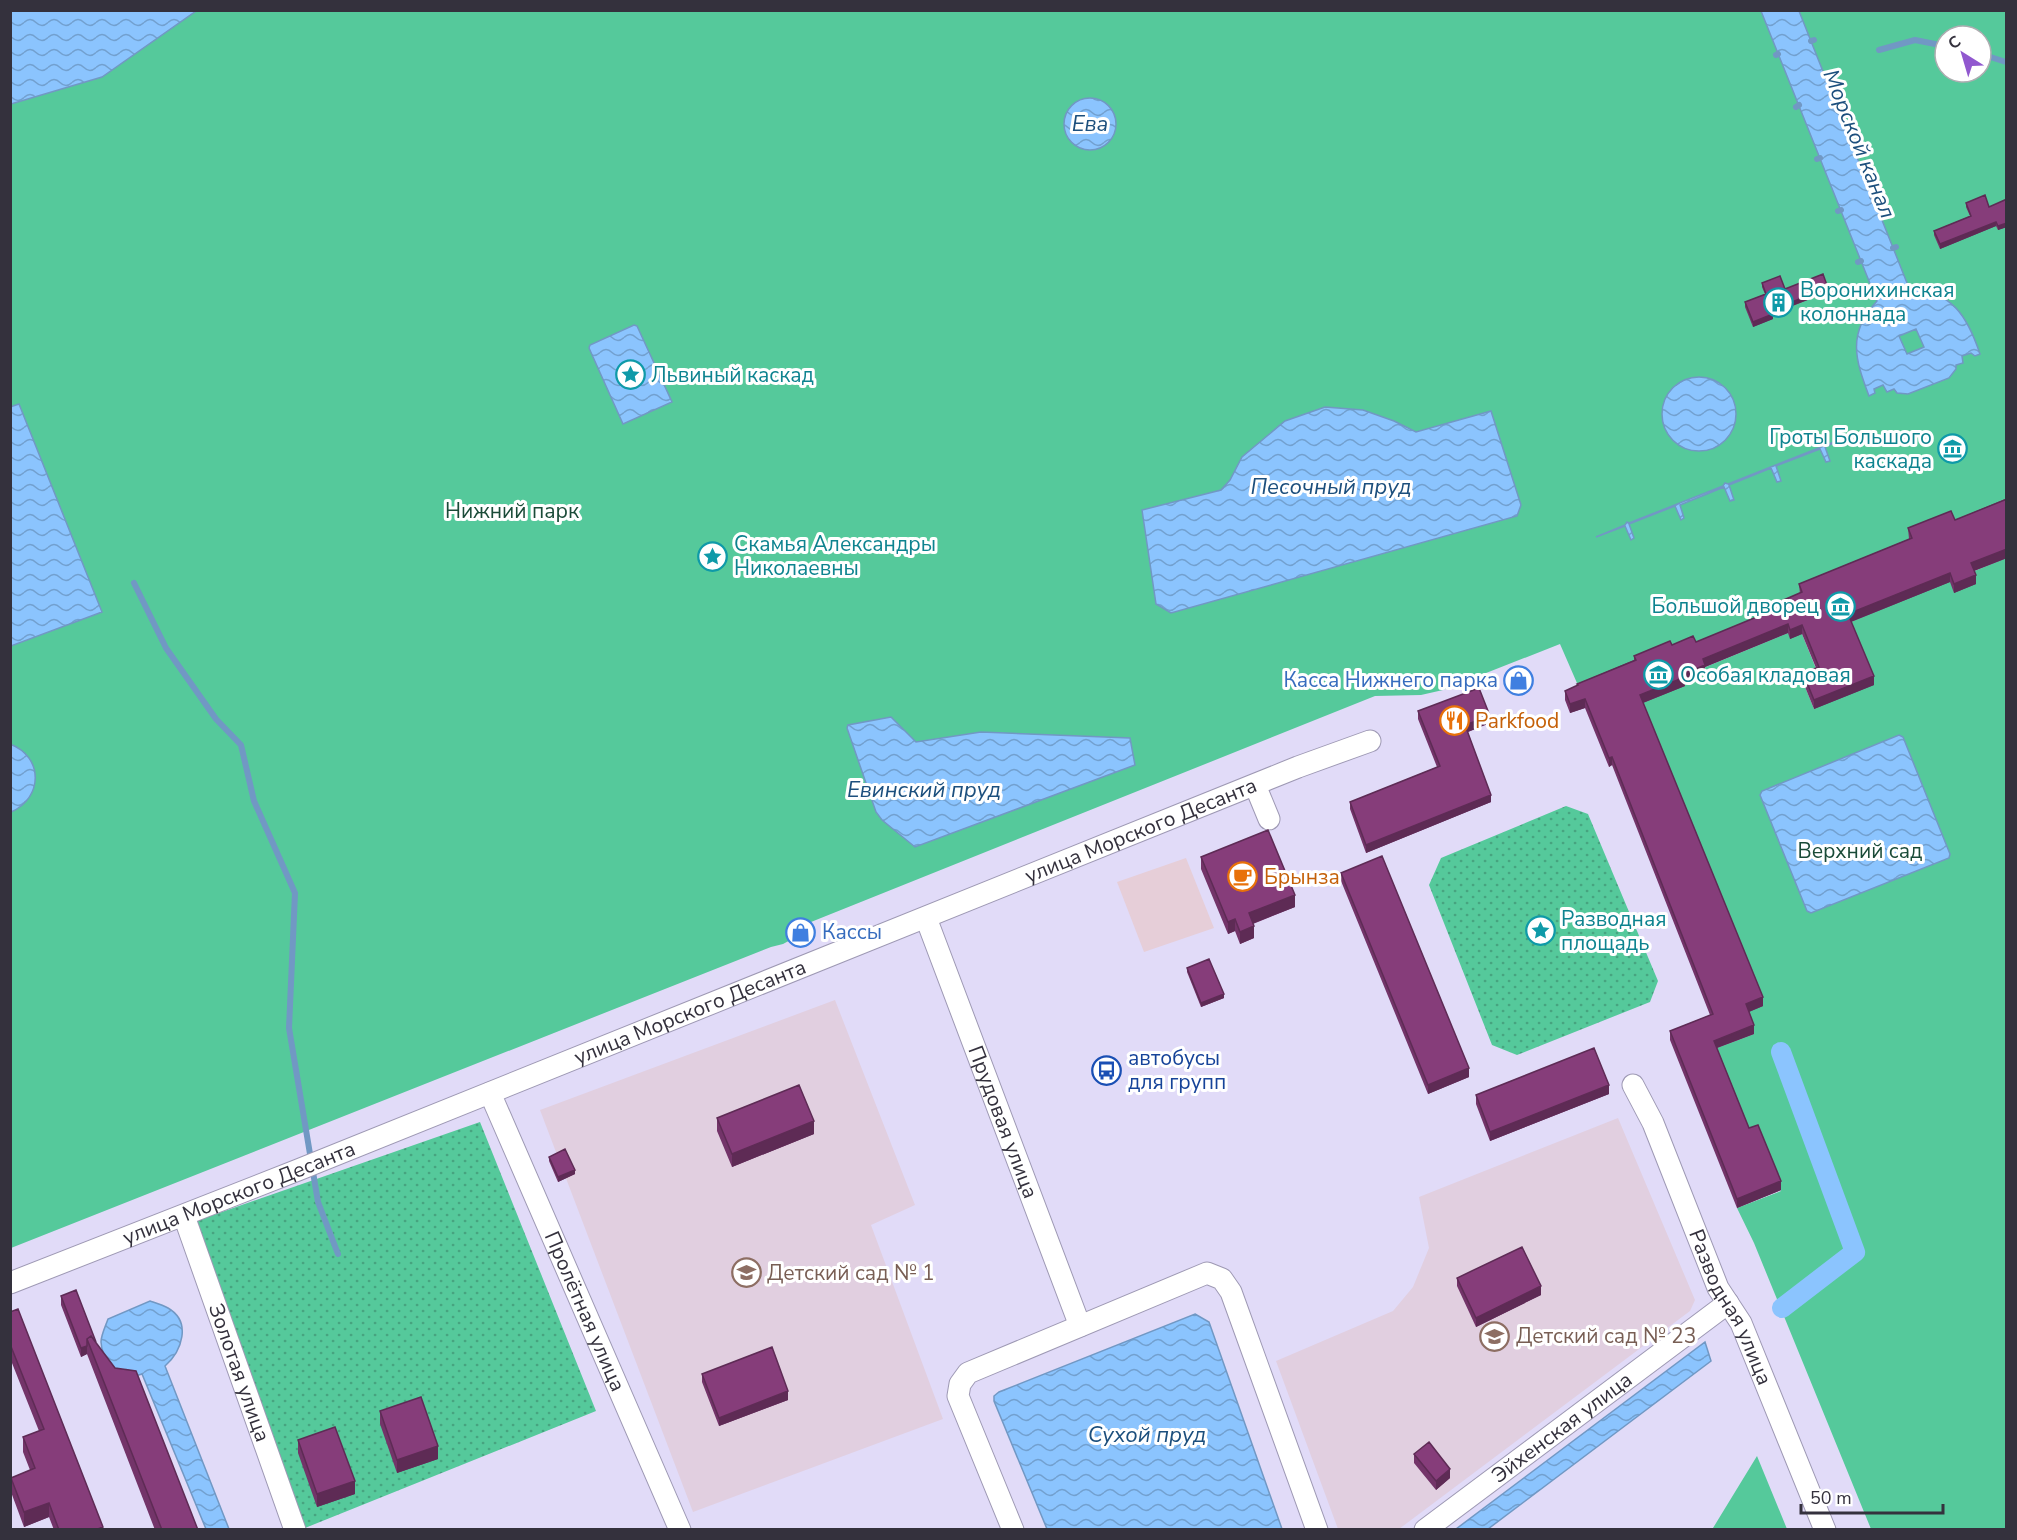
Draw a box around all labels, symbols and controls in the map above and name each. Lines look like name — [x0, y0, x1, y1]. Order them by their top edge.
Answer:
north arrow — [1933, 24, 1993, 84]
text: С — [1944, 31, 1966, 55]
water label: Морской канал — [1815, 65, 1903, 223]
water label: Ева — [1072, 109, 1108, 139]
place label: Воронихинская колоннада — [1800, 276, 1954, 328]
building icon: Воронихинская колоннада — [1763, 286, 1795, 318]
place icon: Львиный каскад — [614, 359, 646, 391]
place label: Львиный каскад — [651, 361, 814, 389]
place label: Гроты Большого каскада — [1769, 423, 1932, 475]
museum icon: Гроты Большого каскада — [1937, 433, 1969, 465]
water label: Песочный пруд — [1250, 472, 1412, 502]
park label: Нижний парк — [445, 497, 580, 525]
place label: Скамья Александры Николаевны — [734, 530, 936, 582]
place icon: Скамья Александры Николаевны — [697, 540, 729, 572]
museum icon: Большой дворец — [1824, 590, 1856, 622]
place label: Большой дворец — [1652, 592, 1819, 620]
museum icon: Особая кладовая — [1643, 659, 1675, 691]
place label: Особая кладовая — [1680, 661, 1851, 689]
shop icon: Касса Нижнего парка — [1503, 664, 1535, 696]
place label: Касса Нижнего парка — [1283, 666, 1498, 694]
restaurant icon: Parkfood — [1438, 705, 1470, 737]
place label: Parkfood — [1475, 707, 1559, 735]
street label: улица Морского Десанта — [1021, 771, 1261, 890]
water label: Евинский пруд — [847, 775, 1001, 805]
park label: Верхний сад — [1798, 837, 1923, 865]
cafe icon: Брынза — [1227, 861, 1259, 893]
place label: Брынза — [1264, 863, 1340, 891]
place label: Разводная площадь — [1561, 905, 1667, 957]
place icon: Разводная площадь — [1524, 915, 1556, 947]
shop icon: Кассы — [785, 916, 817, 948]
place label: Кассы — [822, 918, 882, 946]
street label: улица Морского Десанта — [570, 953, 810, 1071]
street label: Прудовая улица — [961, 1041, 1045, 1202]
place label: автобусы для групп — [1128, 1044, 1226, 1096]
bus stop icon: автобусы для групп — [1091, 1054, 1123, 1086]
street label: улица Морского Десанта — [119, 1134, 359, 1251]
street label: Разводная улица — [1682, 1225, 1779, 1389]
street label: Пролётная улица — [538, 1227, 632, 1396]
school or university icon: Детский сад № 1 — [730, 1257, 762, 1289]
place label: Детский сад № 1 — [767, 1259, 935, 1287]
street label: Золотая улица — [202, 1299, 277, 1446]
school or university icon: Детский сад № 23 — [1479, 1320, 1511, 1352]
place label: Детский сад № 23 — [1516, 1322, 1696, 1350]
street label: Эйхенская улица — [1486, 1366, 1638, 1489]
water label: Сухой пруд — [1088, 1420, 1206, 1450]
scale bar — [1801, 1477, 1944, 1515]
text: 50 m — [1810, 1486, 1852, 1510]

